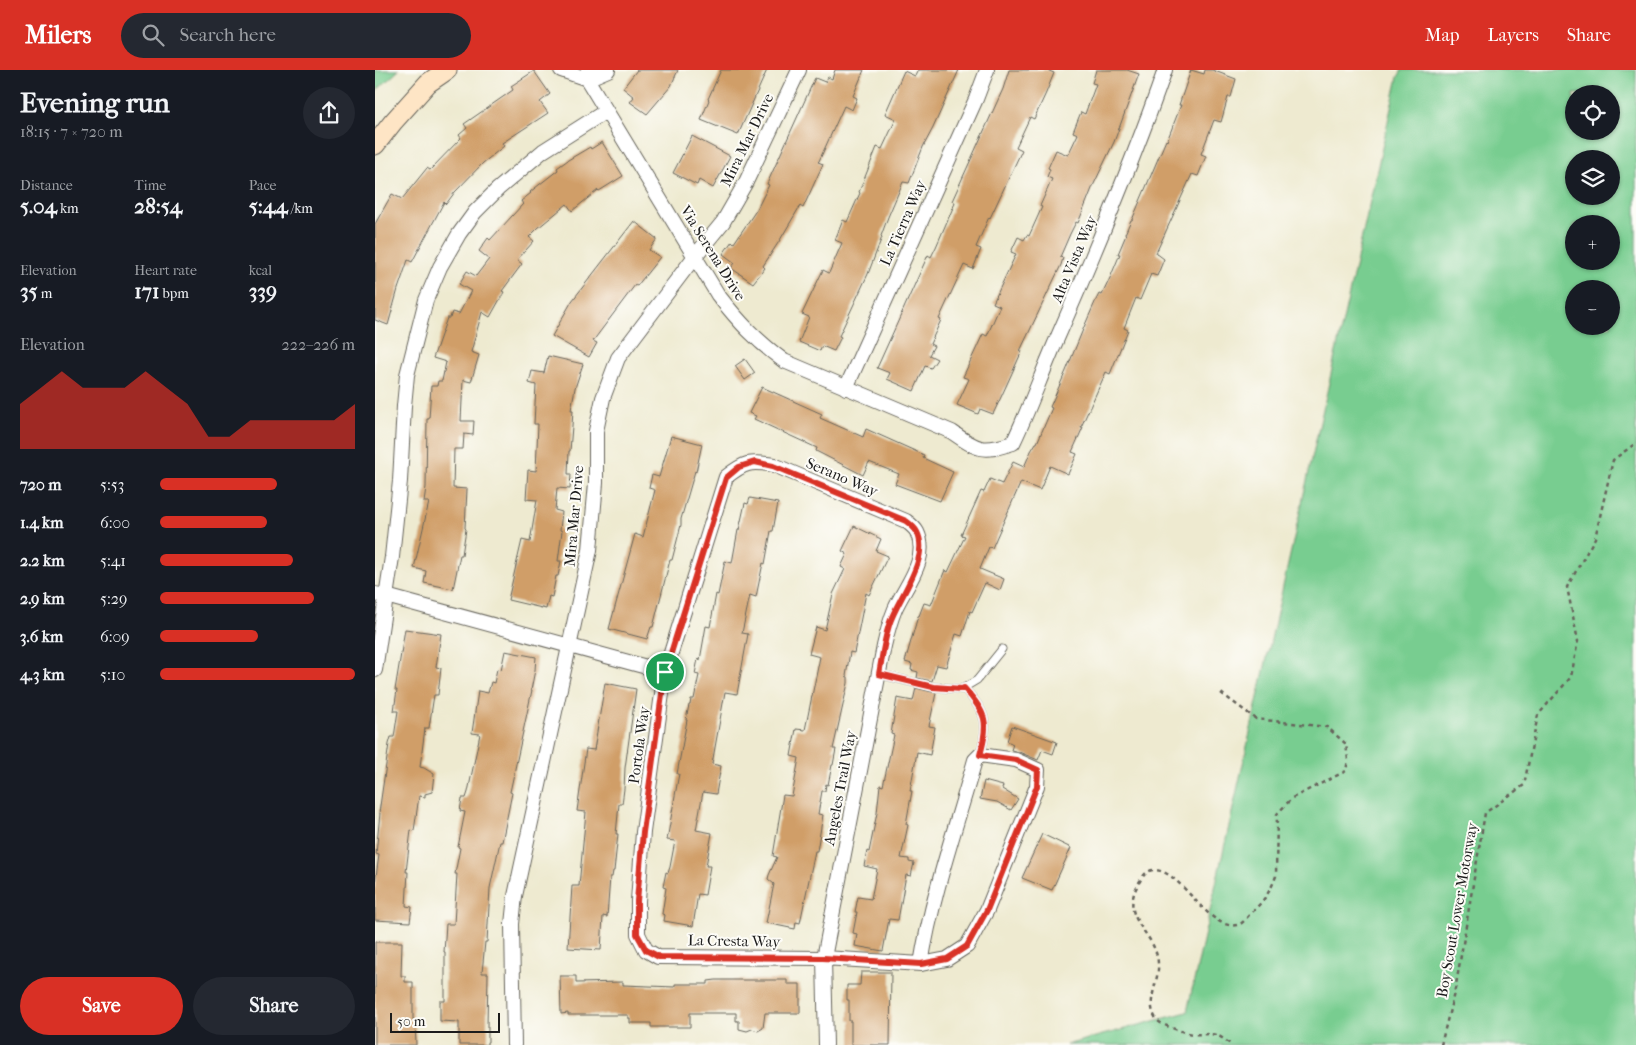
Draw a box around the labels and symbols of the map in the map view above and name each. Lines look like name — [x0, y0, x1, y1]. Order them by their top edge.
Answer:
street label: Mira Mar Drive — [717, 90, 778, 190]
street label: La Tierra Way — [876, 176, 930, 269]
street label: Via Serena Drive — [676, 201, 750, 304]
street label: Alta Vista Way — [1047, 212, 1101, 306]
street label: Serano Way — [803, 454, 882, 501]
street label: Mira Mar Drive — [561, 464, 587, 567]
pin — [644, 651, 686, 693]
street label: Portola Way — [625, 704, 653, 785]
street label: Angeles Trail Way — [820, 728, 860, 848]
street label: Boy Scout Lower Motorway — [1433, 820, 1481, 999]
street label: La Cresta Way — [688, 931, 781, 951]
scale bar — [390, 1010, 500, 1033]

